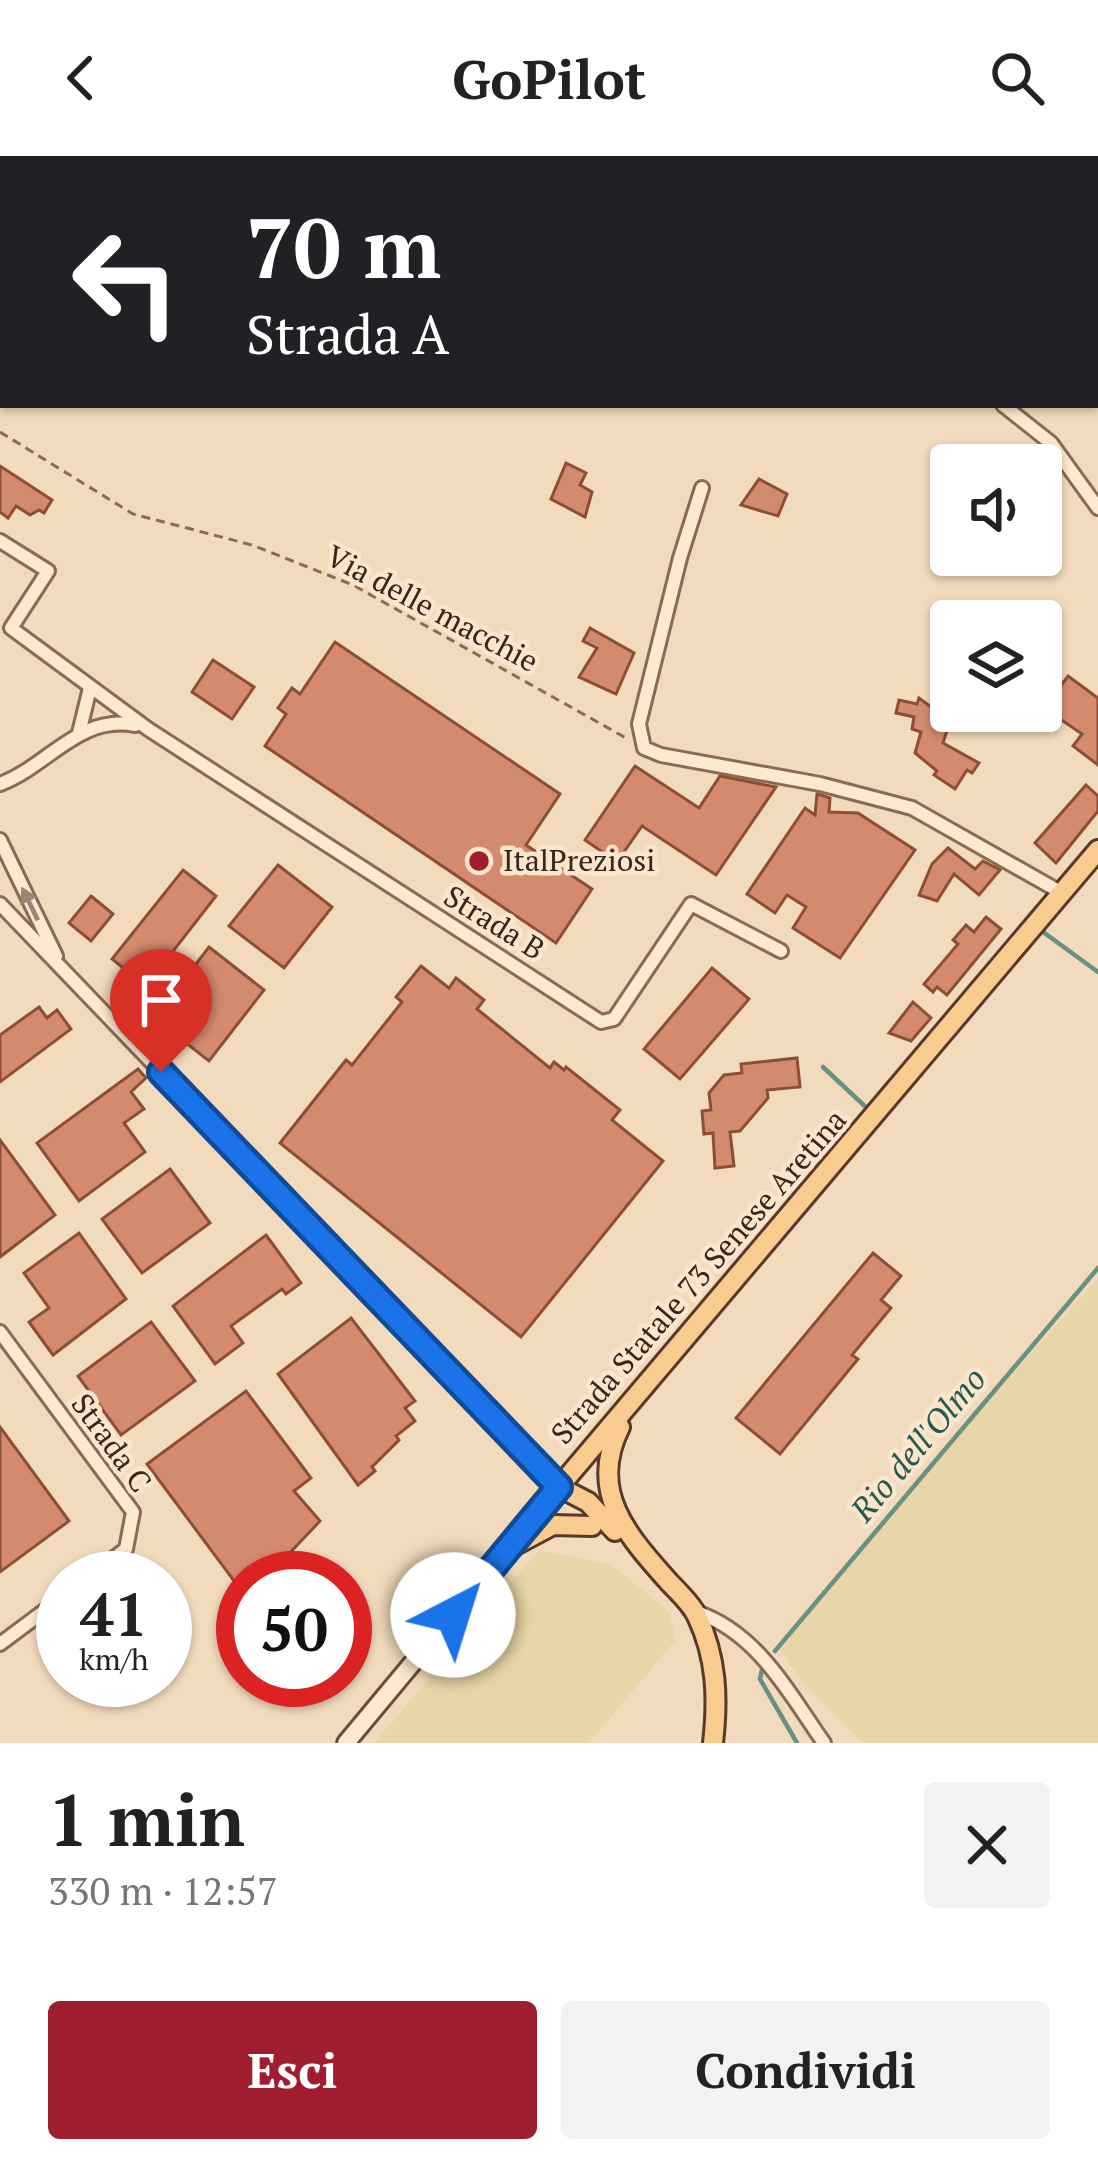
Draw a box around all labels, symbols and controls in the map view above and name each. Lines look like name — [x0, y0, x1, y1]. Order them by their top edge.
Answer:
text: GoPilot — [452, 43, 646, 114]
icon: back — [48, 45, 114, 111]
icon: search — [984, 45, 1050, 111]
text: 70 m — [246, 191, 441, 302]
icon: left — [48, 204, 204, 360]
text: Strada A — [246, 298, 449, 369]
map controls — [930, 444, 1062, 732]
button: sound — [930, 444, 1062, 576]
street label: Via delle macchie — [320, 535, 545, 681]
button: layers — [930, 600, 1062, 732]
place label: ItalPreziosi — [503, 840, 655, 880]
marker: ItalPreziosi — [466, 848, 492, 874]
street label: Strada B — [437, 876, 552, 969]
one-way arrow — [20, 886, 40, 921]
pin — [110, 949, 212, 1072]
icon: arrive — [128, 967, 194, 1033]
street label: Strada Statale 73 Senese Aretina — [542, 1100, 855, 1452]
water label: Rio dell'Olmo — [840, 1358, 995, 1530]
street label: Strada C — [63, 1385, 161, 1500]
speed limit sign: 50 — [216, 1551, 372, 1707]
position arrow — [390, 1552, 516, 1678]
text: 41 — [80, 1574, 148, 1653]
text: km/h — [79, 1639, 149, 1679]
text: 1 min — [48, 1771, 245, 1867]
button: close — [924, 1782, 1050, 1908]
text: 330 m · 12:57 — [48, 1864, 278, 1916]
button: Esci — [48, 2001, 537, 2139]
button: Condividi — [561, 2001, 1050, 2139]

